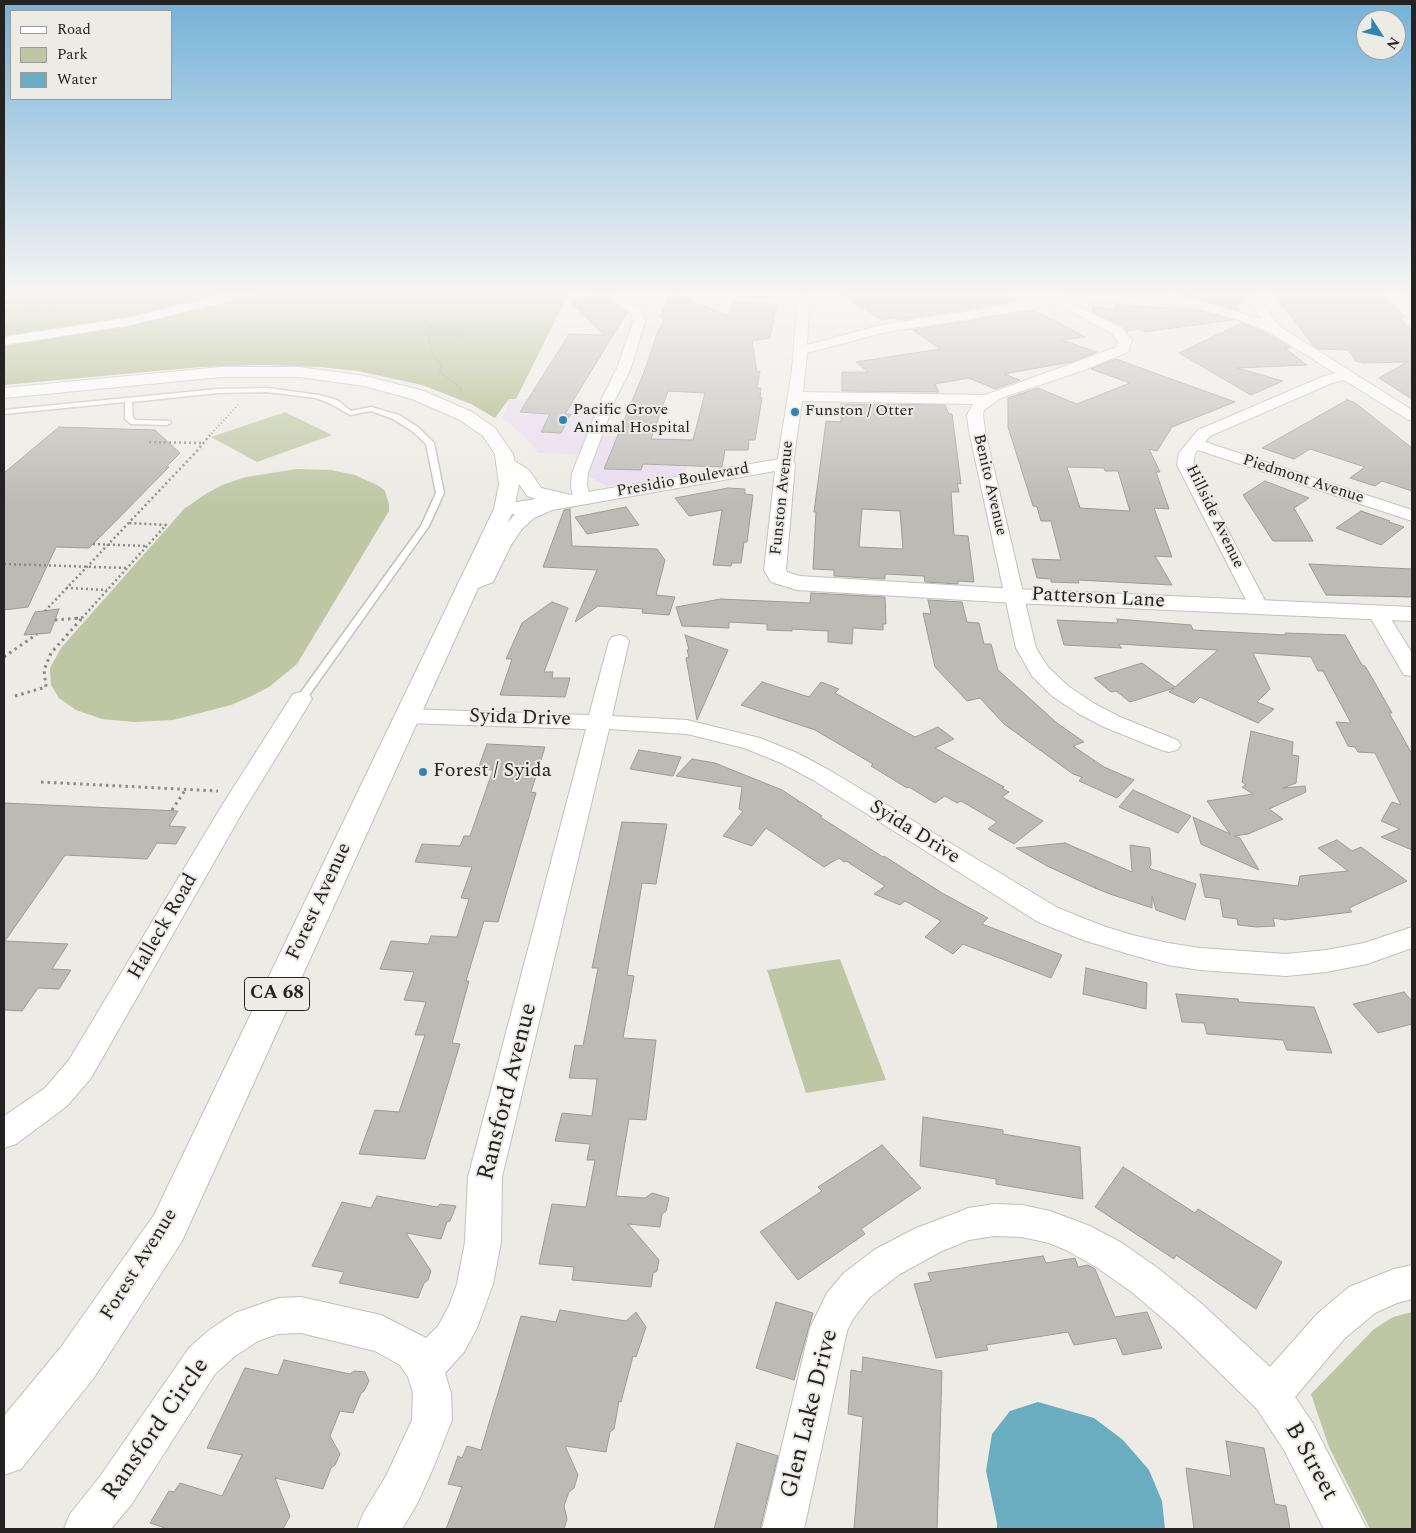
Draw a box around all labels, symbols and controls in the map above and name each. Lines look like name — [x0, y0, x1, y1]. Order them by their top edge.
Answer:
legend — [10, 10, 172, 100]
north arrow — [1356, 10, 1406, 60]
text: Road — [57, 18, 91, 41]
text: N — [1381, 33, 1405, 54]
text: Park — [57, 43, 88, 66]
text: Water — [57, 68, 97, 91]
place label: Pacific Grove Animal Hospital — [573, 401, 690, 439]
place label: Funston / Otter — [805, 402, 914, 422]
marker: Funston / Otter — [789, 406, 801, 418]
marker: Pacific Grove Animal Hospital — [557, 414, 569, 426]
street label: Benito Avenue — [968, 432, 1010, 538]
street label: Funston Avenue — [767, 440, 799, 556]
street label: Piedmont Avenue — [1240, 451, 1366, 509]
street label: Presidio Boulevard — [615, 460, 751, 502]
street label: Hillside Avenue — [1181, 462, 1247, 572]
street label: Patterson Lane — [1031, 584, 1165, 614]
street label: Syida Drive — [469, 705, 571, 733]
place label: Forest / Syida — [433, 760, 551, 784]
marker: Forest / Syida — [417, 766, 429, 778]
street label: Syida Drive — [864, 796, 964, 870]
street label: Forest Avenue — [282, 840, 358, 964]
street label: Halleck Road — [124, 870, 204, 984]
road number: CA 68 — [244, 978, 310, 1011]
street label: Ransford Avenue — [473, 1000, 545, 1184]
street label: Forest Avenue — [96, 1205, 184, 1325]
street label: Glen Lake Drive — [776, 1327, 846, 1501]
street label: Ransford Circle — [97, 1353, 217, 1507]
street label: B Street — [1277, 1418, 1343, 1506]

